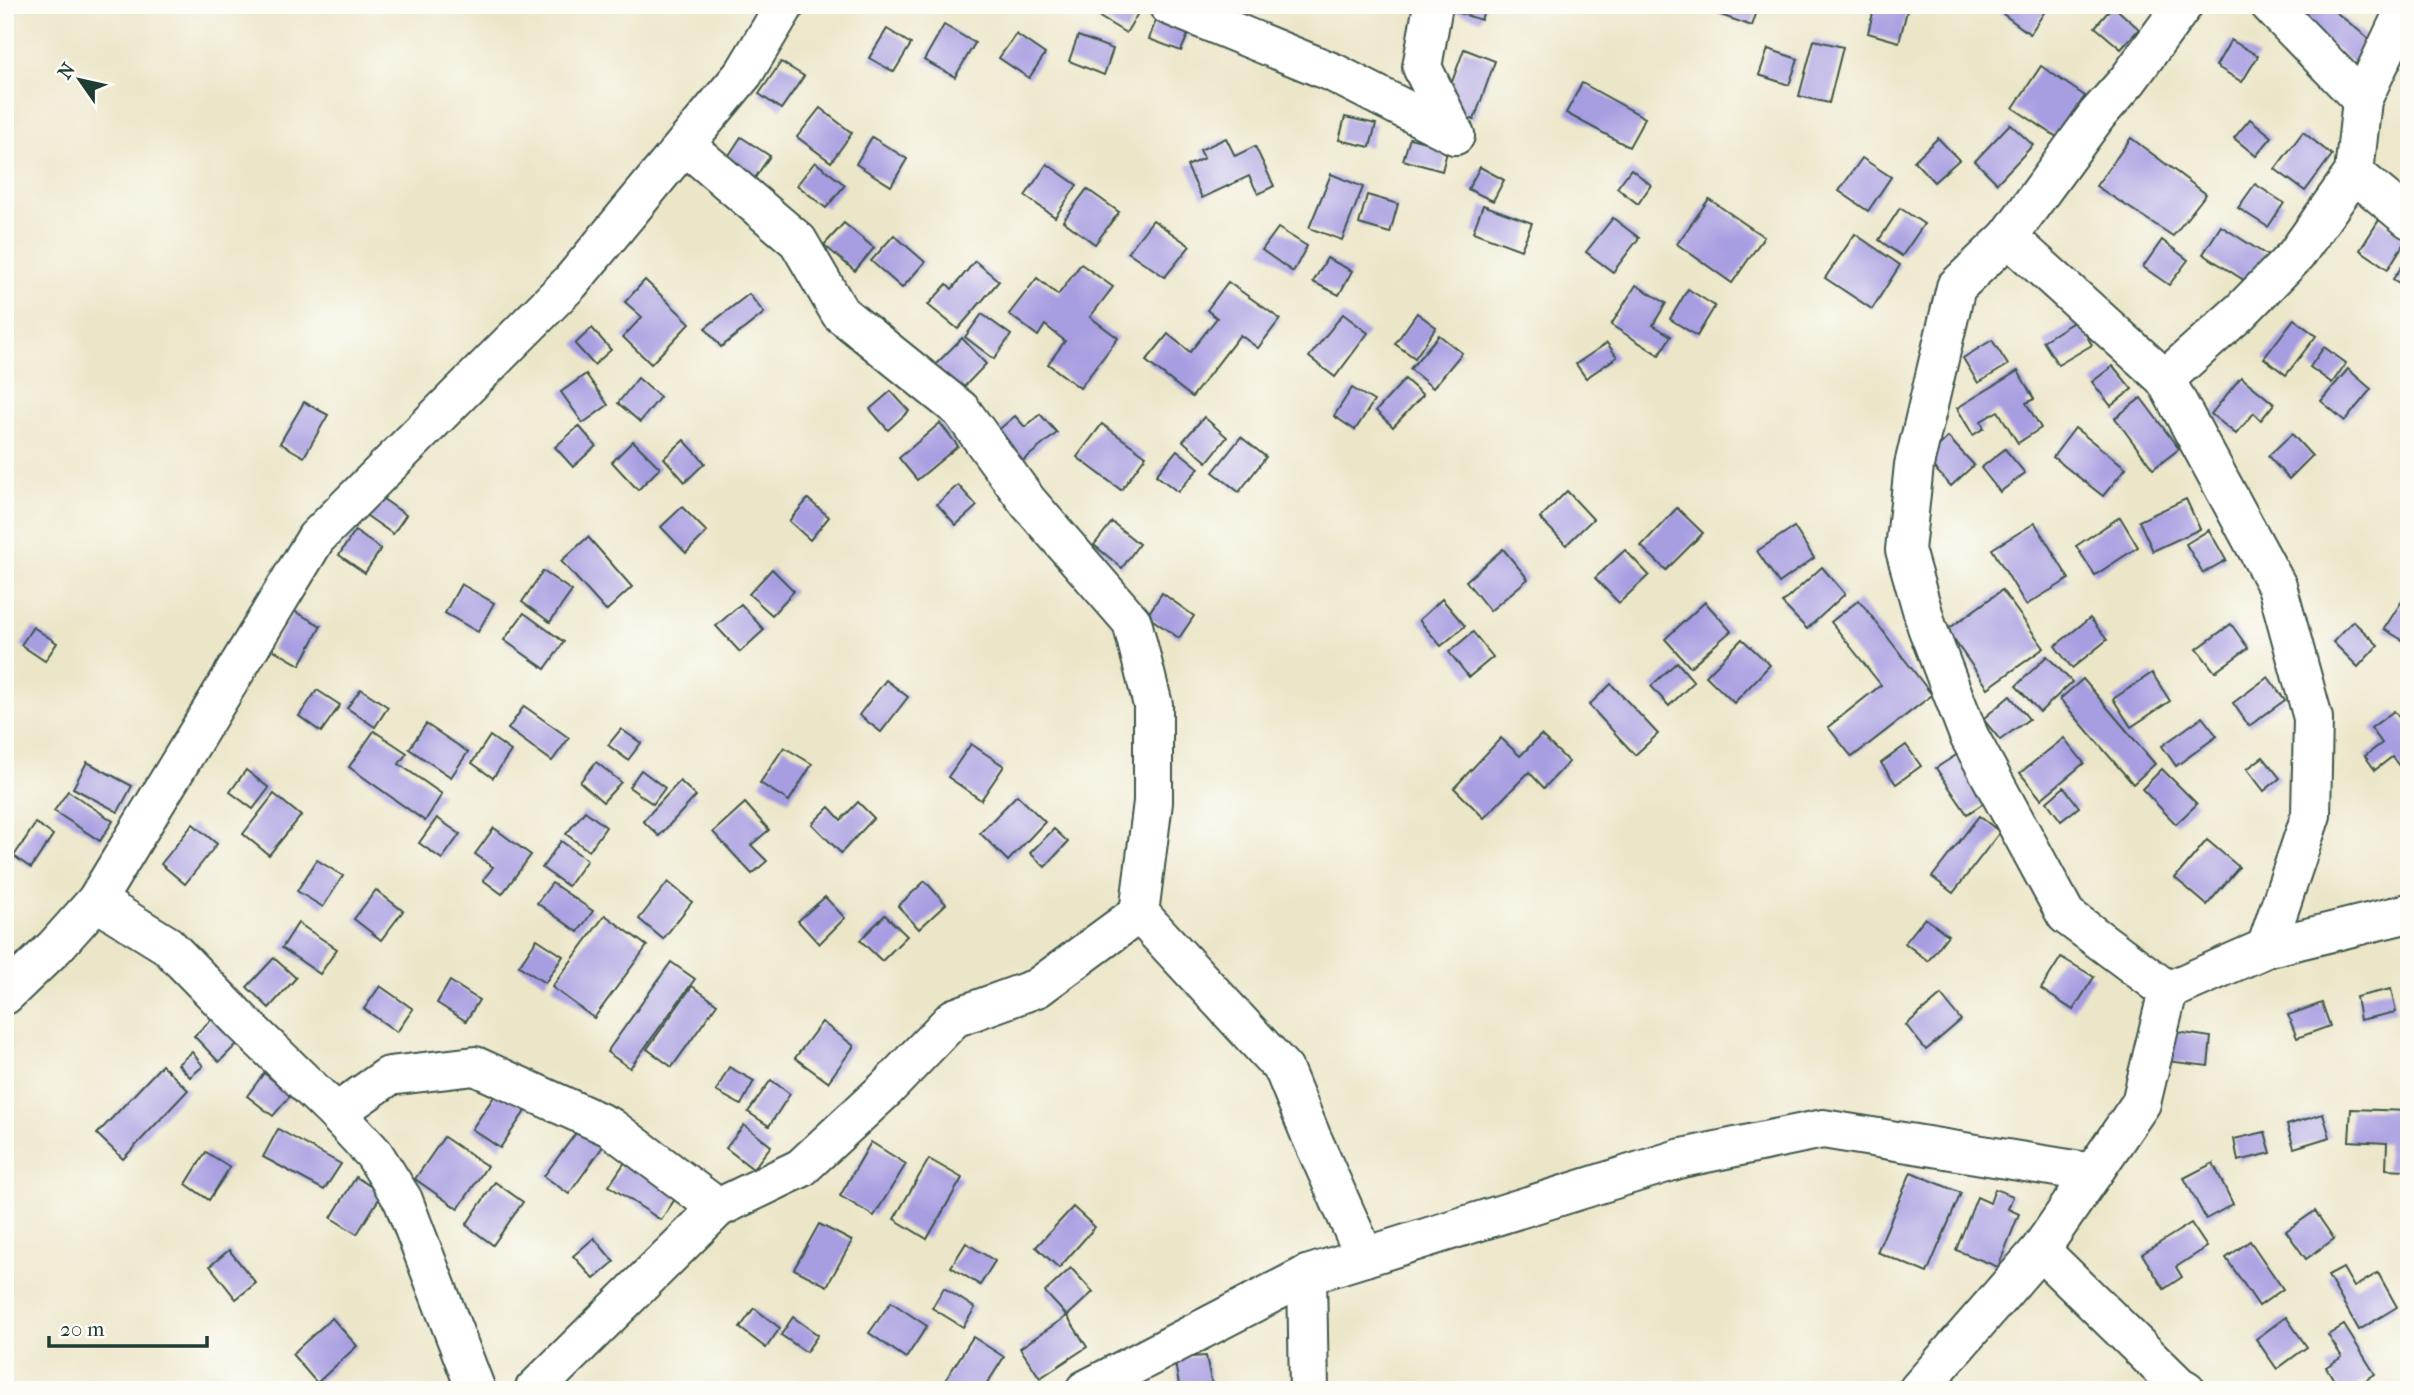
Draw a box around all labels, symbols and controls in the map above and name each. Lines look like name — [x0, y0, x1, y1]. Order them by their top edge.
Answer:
north arrow — [46, 46, 116, 116]
text: N — [54, 58, 80, 83]
scale bar — [49, 1304, 206, 1348]
text: 20 m — [60, 1317, 105, 1341]

